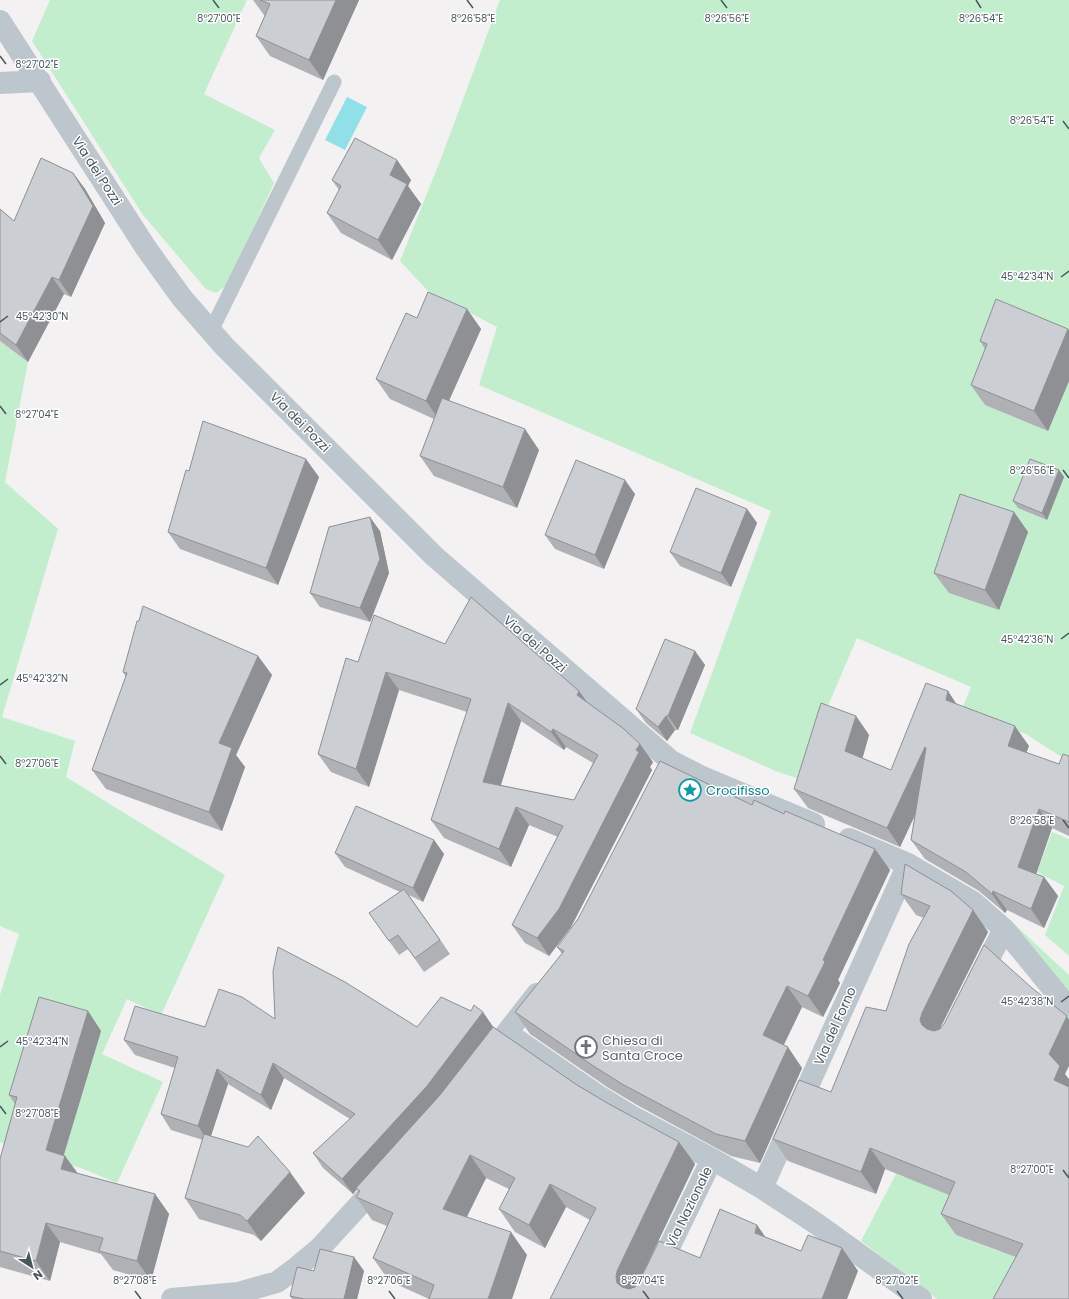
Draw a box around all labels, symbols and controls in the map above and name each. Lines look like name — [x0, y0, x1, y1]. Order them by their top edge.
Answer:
text: 8°27'00"E — [197, 11, 241, 26]
text: 8°26'58"E — [451, 11, 495, 26]
text: 8°26'56"E — [705, 11, 749, 26]
text: 8°26'54"E — [959, 11, 1003, 26]
text: 8°27'02"E — [15, 57, 59, 72]
text: 8°26'54"E — [1010, 113, 1054, 128]
street label: Via dei Pozzi — [68, 133, 126, 209]
text: 45°42'34"N — [1001, 269, 1053, 284]
text: 45°42'30"N — [16, 309, 68, 324]
street label: Via dei Pozzi — [265, 387, 335, 457]
text: 8°27'04"E — [15, 407, 59, 422]
text: 8°26'56"E — [1010, 463, 1054, 478]
street label: Via dei Pozzi — [499, 611, 571, 677]
text: 45°42'36"N — [1001, 632, 1053, 647]
text: 45°42'32"N — [16, 671, 68, 686]
text: 8°27'06"E — [15, 756, 59, 771]
place icon: Crocifisso — [677, 777, 703, 803]
place label: Crocifisso — [706, 781, 770, 800]
text: 8°26'58"E — [1010, 813, 1054, 828]
street label: Via del Forno — [809, 984, 861, 1068]
text: 45°42'38"N — [1001, 994, 1053, 1009]
place label: Chiesa di Santa Croce — [602, 1031, 683, 1065]
text: 45°42'34"N — [16, 1034, 68, 1049]
church icon: Chiesa di Santa Croce — [573, 1034, 599, 1060]
text: 8°27'08"E — [15, 1106, 59, 1121]
text: 8°27'00"E — [1010, 1162, 1054, 1177]
street label: Via Nazionale — [661, 1163, 717, 1251]
north arrow — [12, 1247, 52, 1287]
text: N — [30, 1266, 46, 1284]
text: 8°27'08"E — [113, 1273, 157, 1288]
text: 8°27'06"E — [367, 1273, 411, 1288]
text: 8°27'04"E — [621, 1273, 665, 1288]
text: 8°27'02"E — [875, 1273, 919, 1288]

